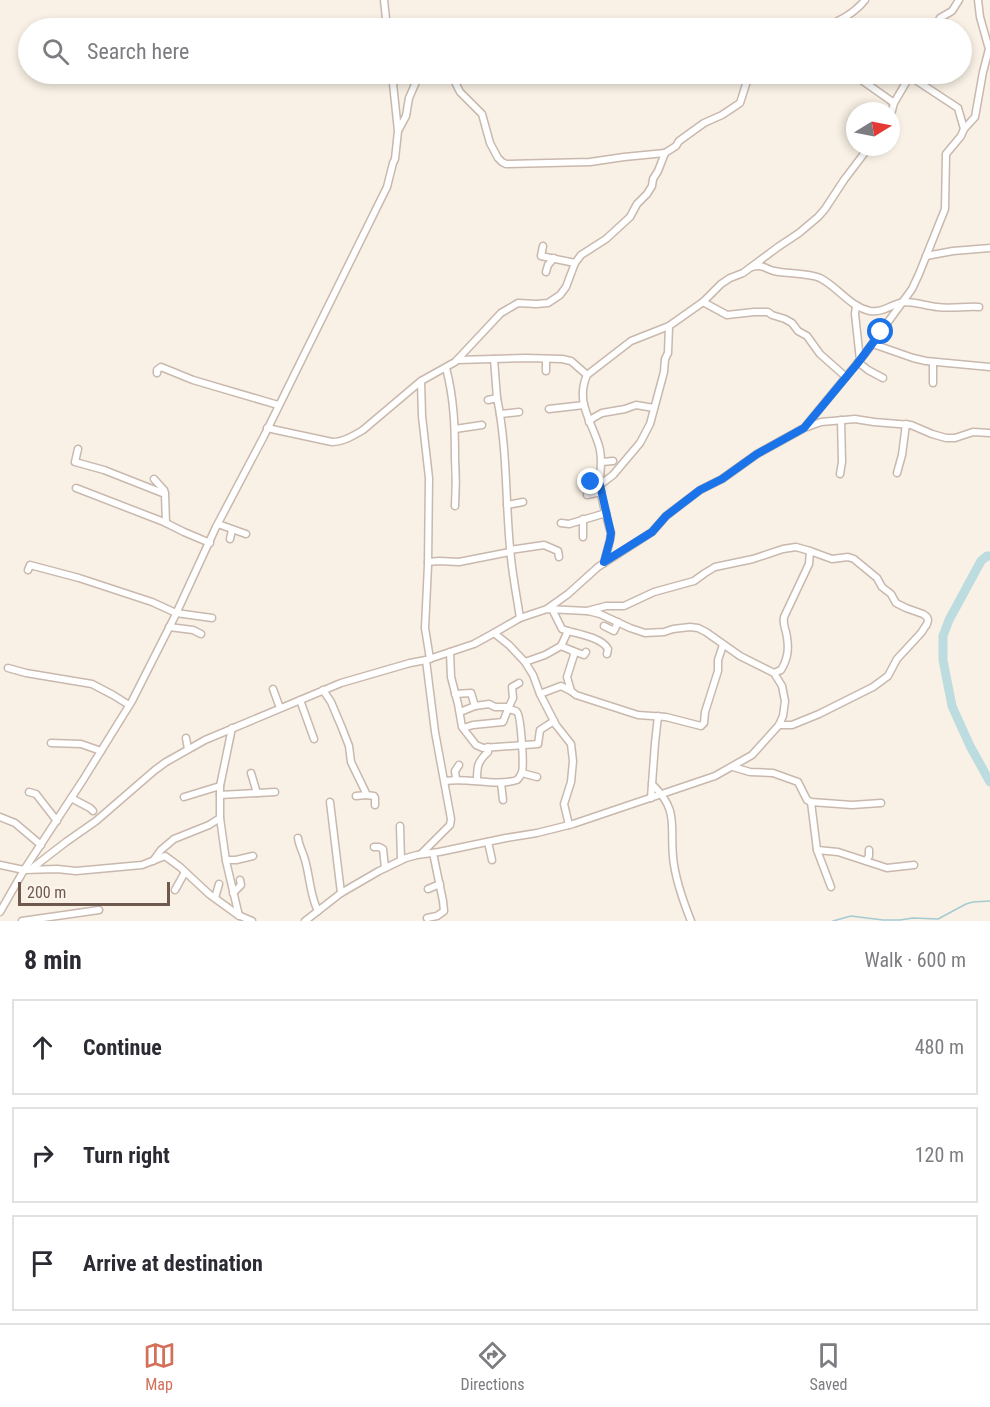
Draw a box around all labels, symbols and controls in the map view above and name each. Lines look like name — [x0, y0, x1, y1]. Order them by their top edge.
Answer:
search box — [18, 18, 972, 84]
icon: search — [39, 35, 72, 68]
text: Search here — [87, 39, 189, 64]
north arrow — [846, 102, 900, 156]
route start — [867, 318, 893, 344]
route end — [577, 468, 603, 494]
scale bar — [18, 879, 170, 906]
text: 200 m — [27, 883, 66, 902]
text: 8 min — [24, 945, 82, 975]
text: Walk · 600 m — [865, 948, 966, 972]
icon: ahead — [26, 1031, 59, 1064]
text: Continue — [83, 1035, 162, 1060]
text: 480 m — [915, 1035, 964, 1059]
icon: right — [26, 1139, 59, 1172]
text: Turn right — [83, 1143, 170, 1168]
text: 120 m — [915, 1143, 964, 1167]
icon: arrive — [26, 1247, 59, 1280]
text: Arrive at destination — [83, 1251, 263, 1276]
tab: Map — [143, 1339, 176, 1394]
tab: Directions — [461, 1339, 524, 1394]
tab: Saved — [809, 1339, 847, 1394]

